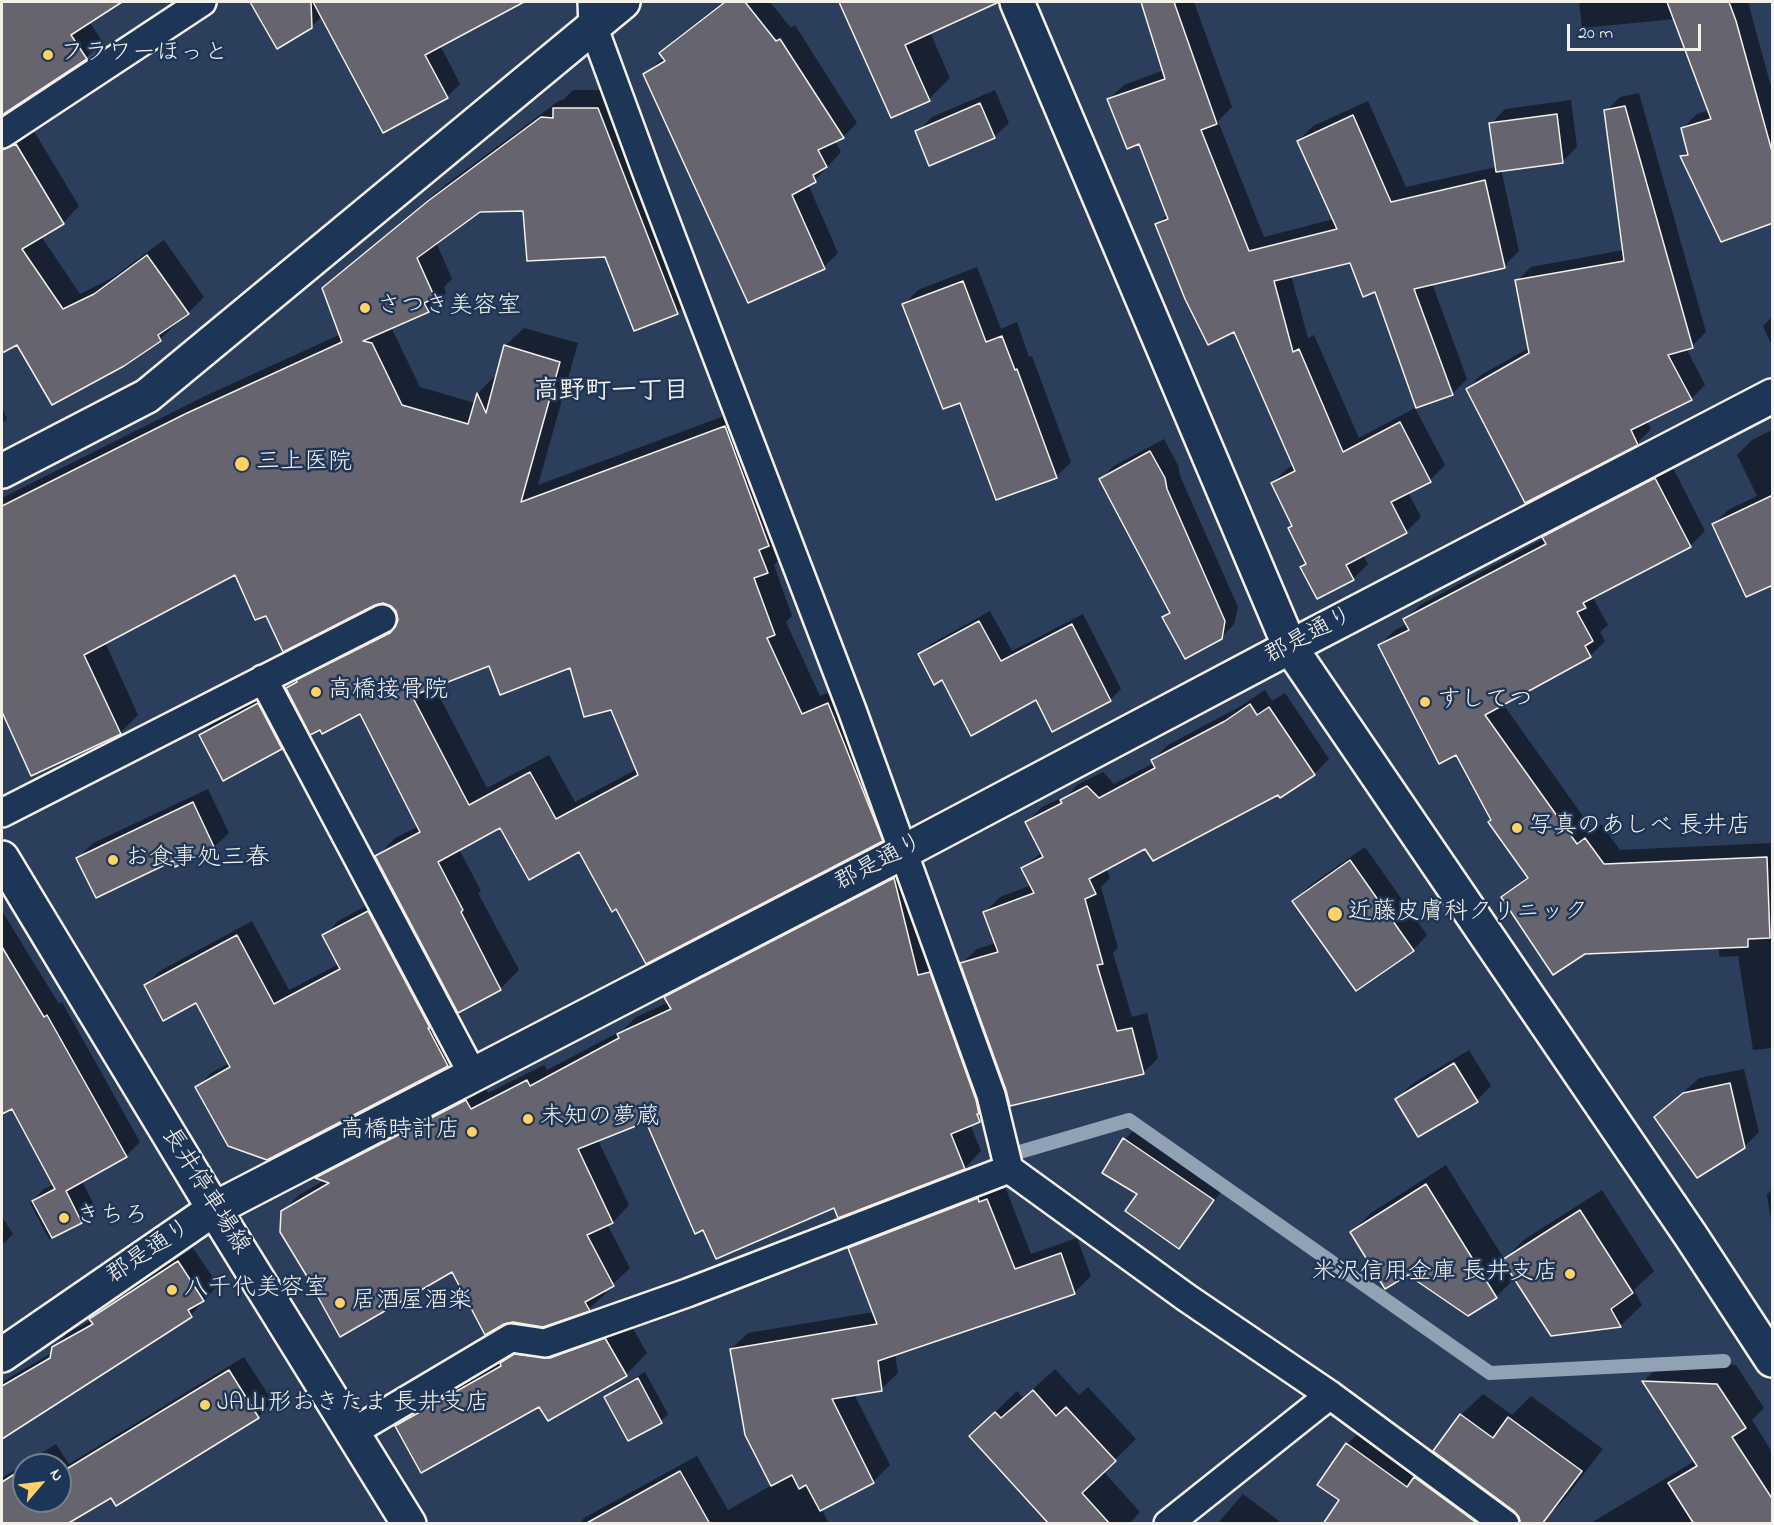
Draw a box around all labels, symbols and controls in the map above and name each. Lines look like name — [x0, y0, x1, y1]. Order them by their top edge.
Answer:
scale bar — [1570, 12, 1704, 50]
text: 20 m — [1578, 21, 1613, 47]
place label: フラワーほっと — [60, 41, 228, 69]
marker: フラワーほっと — [41, 48, 55, 62]
place label: さつき美容室 — [377, 294, 521, 322]
marker: さつき美容室 — [358, 301, 372, 315]
district label: 高野町一丁目 — [533, 378, 689, 410]
place label: 三上医院 — [256, 450, 352, 478]
marker: 三上医院 — [233, 455, 251, 473]
street label: 郡是通り — [1261, 602, 1359, 672]
place label: 高橋接骨院 — [328, 678, 448, 706]
marker: 高橋接骨院 — [309, 685, 323, 699]
place label: すしてつ — [1437, 688, 1533, 716]
marker: すしてつ — [1418, 695, 1432, 709]
place label: 写真のあしべ 長井店 — [1529, 814, 1751, 842]
marker: 写真のあしべ 長井店 — [1510, 821, 1524, 835]
street label: 郡是通り — [831, 829, 929, 899]
place label: お食事処三春 — [125, 846, 269, 874]
marker: お食事処三春 — [106, 853, 120, 867]
place label: 近藤皮膚科クリニック — [1348, 900, 1588, 928]
marker: 近藤皮膚科クリニック — [1326, 905, 1344, 923]
place label: 未知の夢蔵 — [540, 1105, 660, 1133]
marker: 未知の夢蔵 — [521, 1112, 535, 1126]
place label: 高橋時計店 — [340, 1118, 460, 1146]
street label: 長井停車場線 — [154, 1123, 254, 1261]
marker: 高橋時計店 — [465, 1125, 479, 1139]
place label: きちろ — [76, 1204, 148, 1232]
marker: きちろ — [57, 1211, 71, 1225]
street label: 郡是通り — [102, 1214, 198, 1292]
place label: 米沢信用金庫 長井支店 — [1312, 1260, 1558, 1288]
marker: 米沢信用金庫 長井支店 — [1563, 1267, 1577, 1281]
place label: 八千代美容室 — [184, 1276, 328, 1304]
marker: 八千代美容室 — [165, 1283, 179, 1297]
place label: 居酒屋酒楽 — [352, 1289, 472, 1317]
marker: 居酒屋酒楽 — [333, 1296, 347, 1310]
place label: JA山形おきたま 長井支店 — [217, 1391, 489, 1419]
marker: JA山形おきたま 長井支店 — [198, 1398, 212, 1412]
north arrow — [12, 1453, 72, 1513]
text: N — [43, 1465, 69, 1486]

